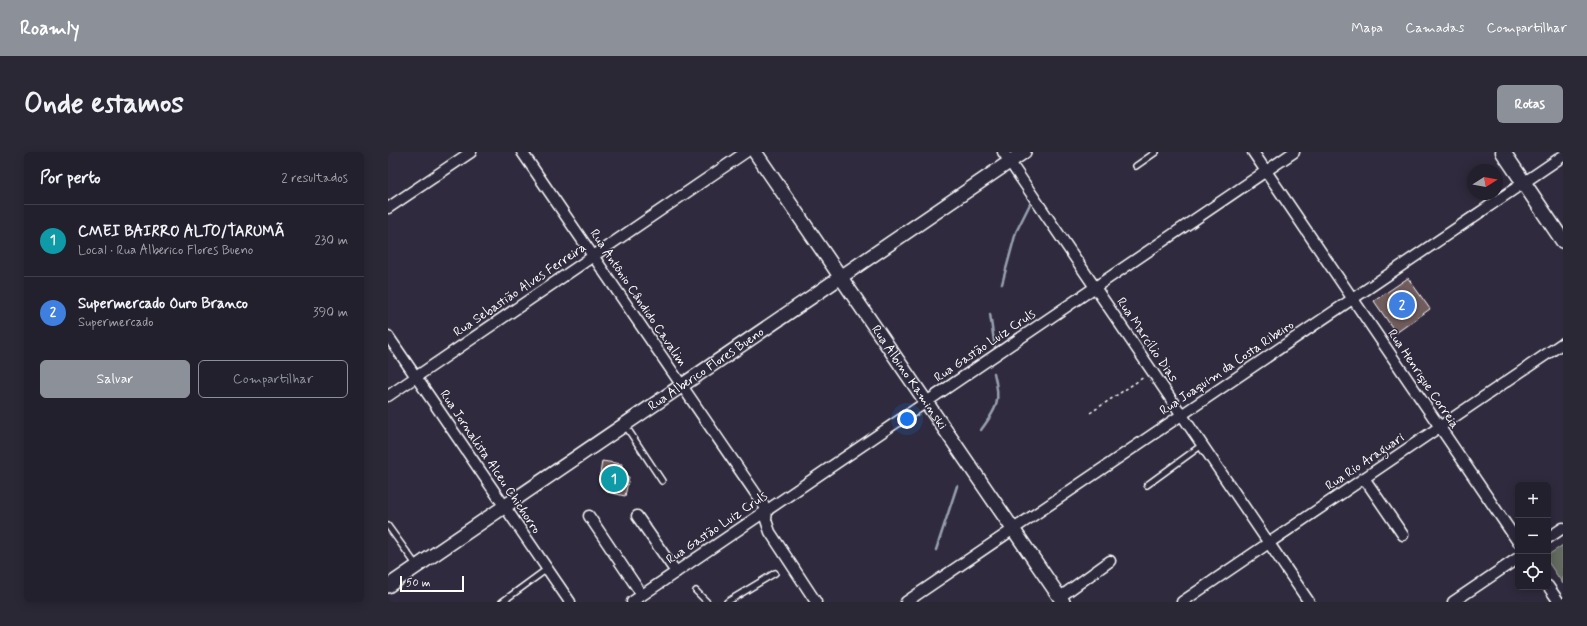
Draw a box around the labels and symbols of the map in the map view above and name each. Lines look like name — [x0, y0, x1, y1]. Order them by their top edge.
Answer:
north arrow — [1467, 164, 1503, 200]
street label: Rua Antônio Cândido Cavalim — [586, 226, 690, 370]
street label: Rua Sebastião Alves Ferreira — [450, 239, 590, 341]
pin: 2 — [1389, 290, 1415, 320]
street label: Rua Marcílio Dias — [1112, 294, 1182, 386]
street label: Rua Gastão Luiz Cruls — [931, 306, 1039, 386]
street label: Rua Joaquim da Costa Ribeiro — [1157, 317, 1297, 419]
street label: Rua Albino Kaminski — [867, 322, 951, 433]
street label: Rua Alberico Flores Bueno — [645, 323, 768, 415]
street label: Rua Henrique Correia — [1383, 326, 1463, 432]
street label: Rua Jornalista Alceu Chichorro — [435, 387, 545, 537]
your location — [897, 409, 917, 429]
street label: Rua Rio Araguari — [1322, 429, 1409, 496]
pin: 1 — [601, 464, 627, 494]
street label: Rua Gastão Luiz Cruls — [663, 488, 771, 568]
scale bar — [400, 574, 464, 593]

